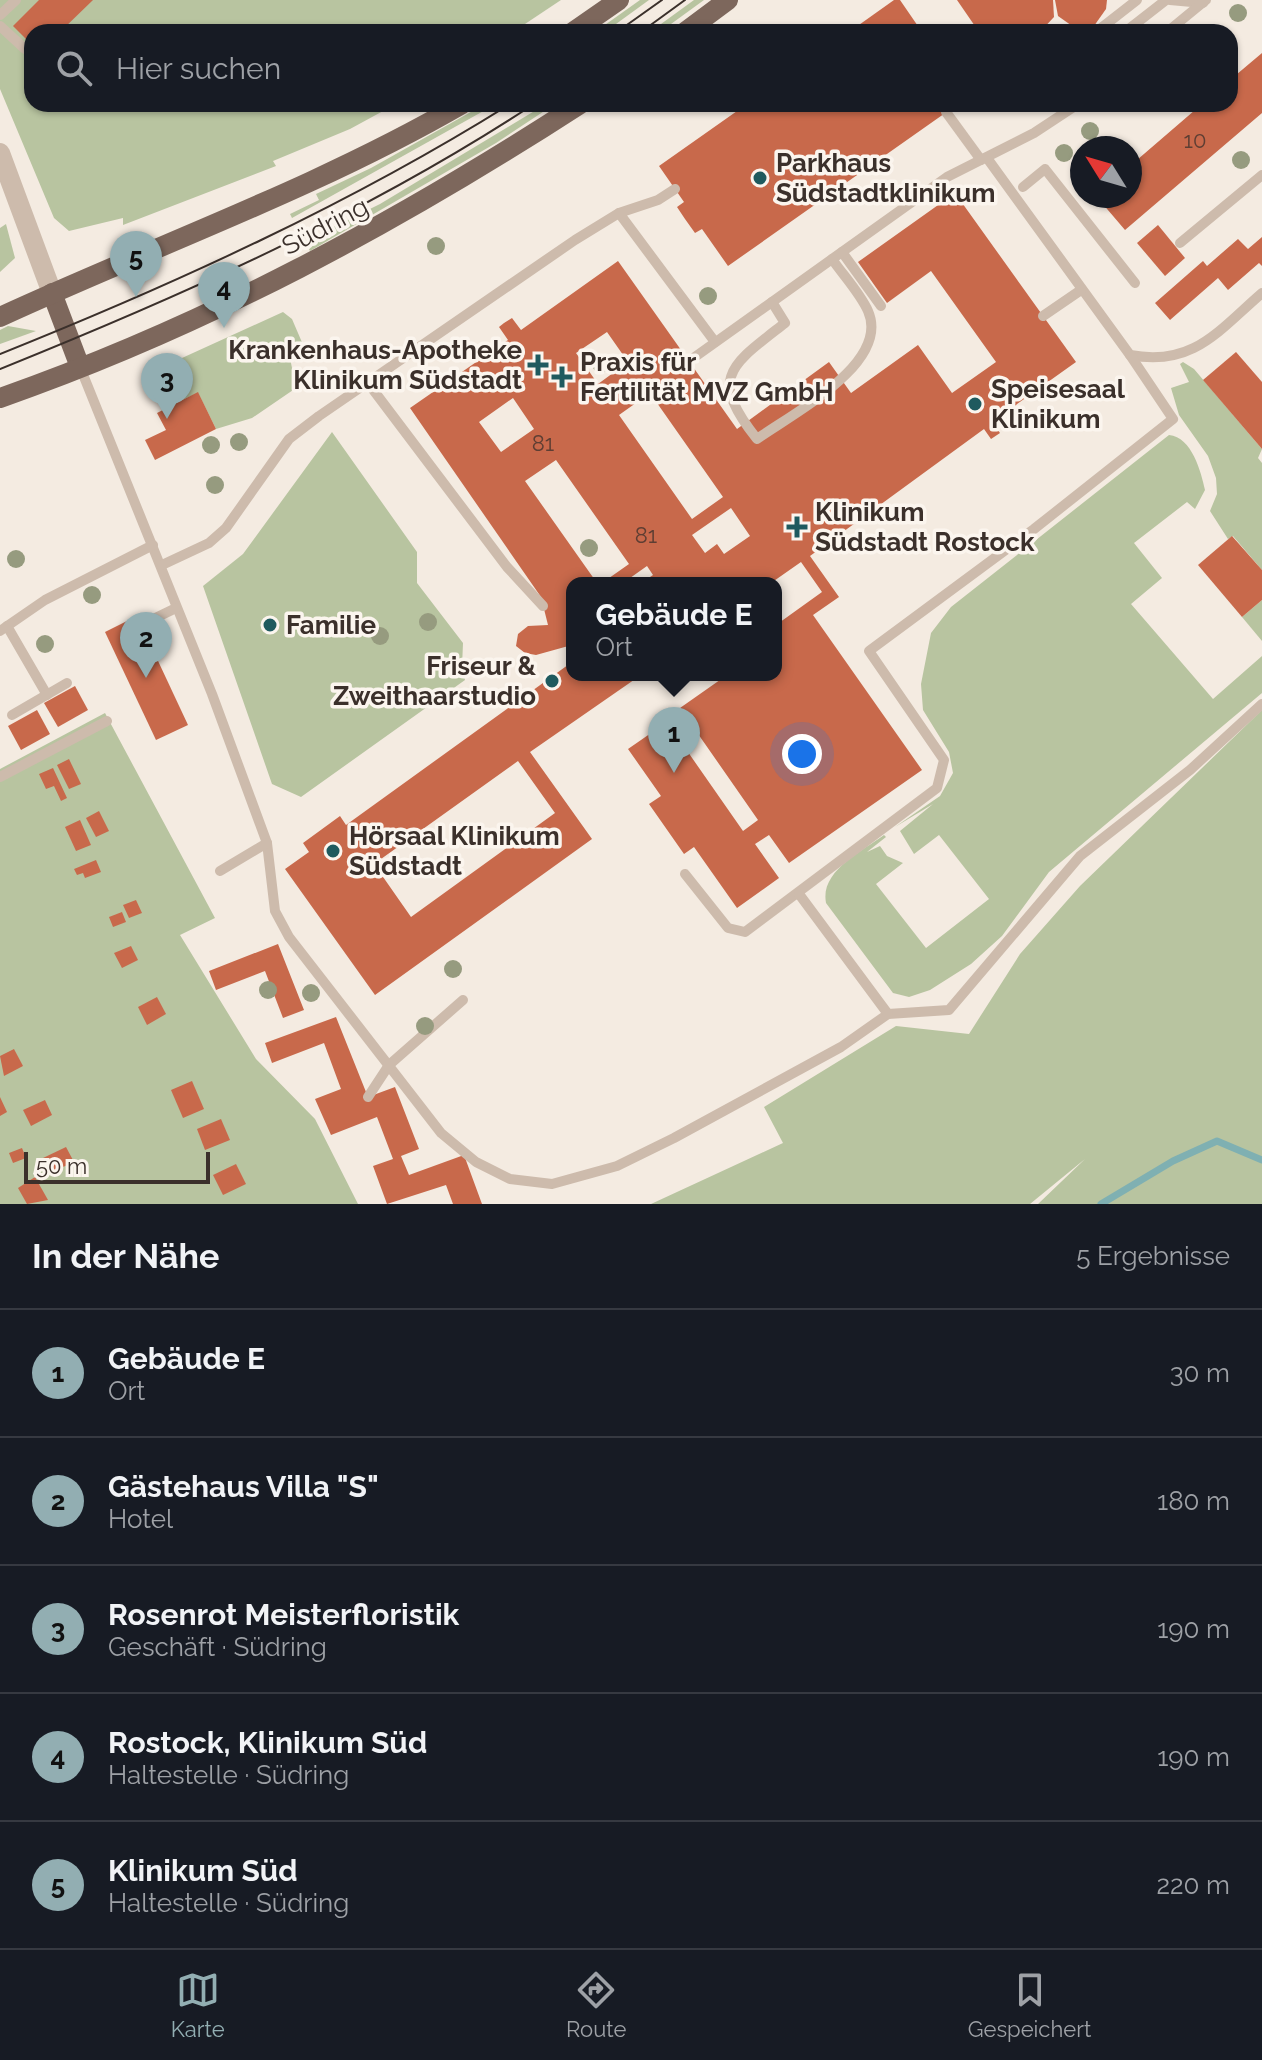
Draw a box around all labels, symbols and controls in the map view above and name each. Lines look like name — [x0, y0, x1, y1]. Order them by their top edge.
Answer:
search box — [24, 24, 1238, 112]
icon: search — [52, 46, 96, 90]
text: Hier suchen — [116, 51, 281, 86]
house number: 10 — [1184, 127, 1206, 153]
north arrow — [1070, 136, 1142, 208]
place label: Parkhaus Südstadtklinikum — [776, 148, 996, 208]
marker: Parkhaus Südstadtklinikum — [751, 169, 769, 187]
street label: Südring — [277, 191, 373, 261]
pin: 5 — [110, 231, 162, 297]
pin: 4 — [198, 262, 250, 328]
place label: Krankenhaus-Apotheke Klinikum Südstadt — [228, 335, 522, 395]
place label: Praxis für Fertilität MVZ GmbH — [580, 347, 834, 407]
pin: 3 — [141, 353, 193, 419]
marker: Krankenhaus-Apotheke Klinikum Südstadt — [529, 356, 547, 374]
marker: Praxis für Fertilität MVZ GmbH — [551, 366, 573, 388]
place label: Speisesaal Klinikum — [991, 374, 1126, 434]
marker: Speisesaal Klinikum — [966, 395, 984, 413]
house number: 81 — [532, 430, 554, 456]
place label: Klinikum Südstadt Rostock — [815, 497, 1035, 557]
marker: Klinikum Südstadt Rostock — [786, 516, 808, 538]
house number: 81 — [635, 522, 657, 548]
popup — [566, 577, 782, 681]
text: Gebäude E — [595, 597, 753, 632]
place label: Familie — [286, 610, 376, 640]
pin: 2 — [120, 612, 172, 678]
marker: Familie — [261, 616, 279, 634]
text: Ort — [595, 632, 633, 662]
place label: Friseur & Zweithaarstudio — [333, 651, 536, 711]
marker: Friseur & Zweithaarstudio — [543, 672, 561, 690]
pin: 1 — [648, 707, 700, 773]
your location — [782, 734, 822, 774]
place label: Hörsaal Klinikum Südstadt — [349, 821, 560, 881]
marker: Hörsaal Klinikum Südstadt — [324, 842, 342, 860]
scale bar — [24, 1148, 210, 1184]
text: 50 m — [36, 1153, 87, 1179]
text: In der Nähe — [32, 1236, 219, 1276]
text: 5 Ergebnisse — [1076, 1241, 1230, 1271]
text: Gebäude E — [108, 1341, 265, 1376]
text: 1 — [52, 1358, 64, 1388]
text: 30 m — [1170, 1358, 1230, 1388]
text: Ort — [108, 1376, 145, 1406]
text: Gästehaus Villa "S" — [108, 1469, 379, 1504]
text: 2 — [51, 1486, 65, 1516]
text: 180 m — [1157, 1486, 1230, 1516]
text: Hotel — [108, 1504, 173, 1534]
text: Rosenrot Meisterfloristik — [108, 1597, 459, 1632]
text: 3 — [51, 1614, 65, 1644]
text: 190 m — [1157, 1614, 1230, 1644]
text: Geschäft · Südring — [108, 1632, 327, 1662]
text: Rostock, Klinikum Süd — [108, 1725, 427, 1760]
text: 4 — [51, 1742, 65, 1772]
text: 190 m — [1157, 1742, 1230, 1772]
text: Haltestelle · Südring — [108, 1760, 349, 1790]
text: Klinikum Süd — [108, 1853, 298, 1888]
text: 5 — [51, 1870, 65, 1900]
text: 220 m — [1156, 1870, 1230, 1900]
text: Haltestelle · Südring — [108, 1888, 349, 1918]
tab: Karte — [171, 1968, 225, 2042]
tab: Route — [566, 1968, 626, 2042]
tab: Gespeichert — [968, 1968, 1091, 2042]

